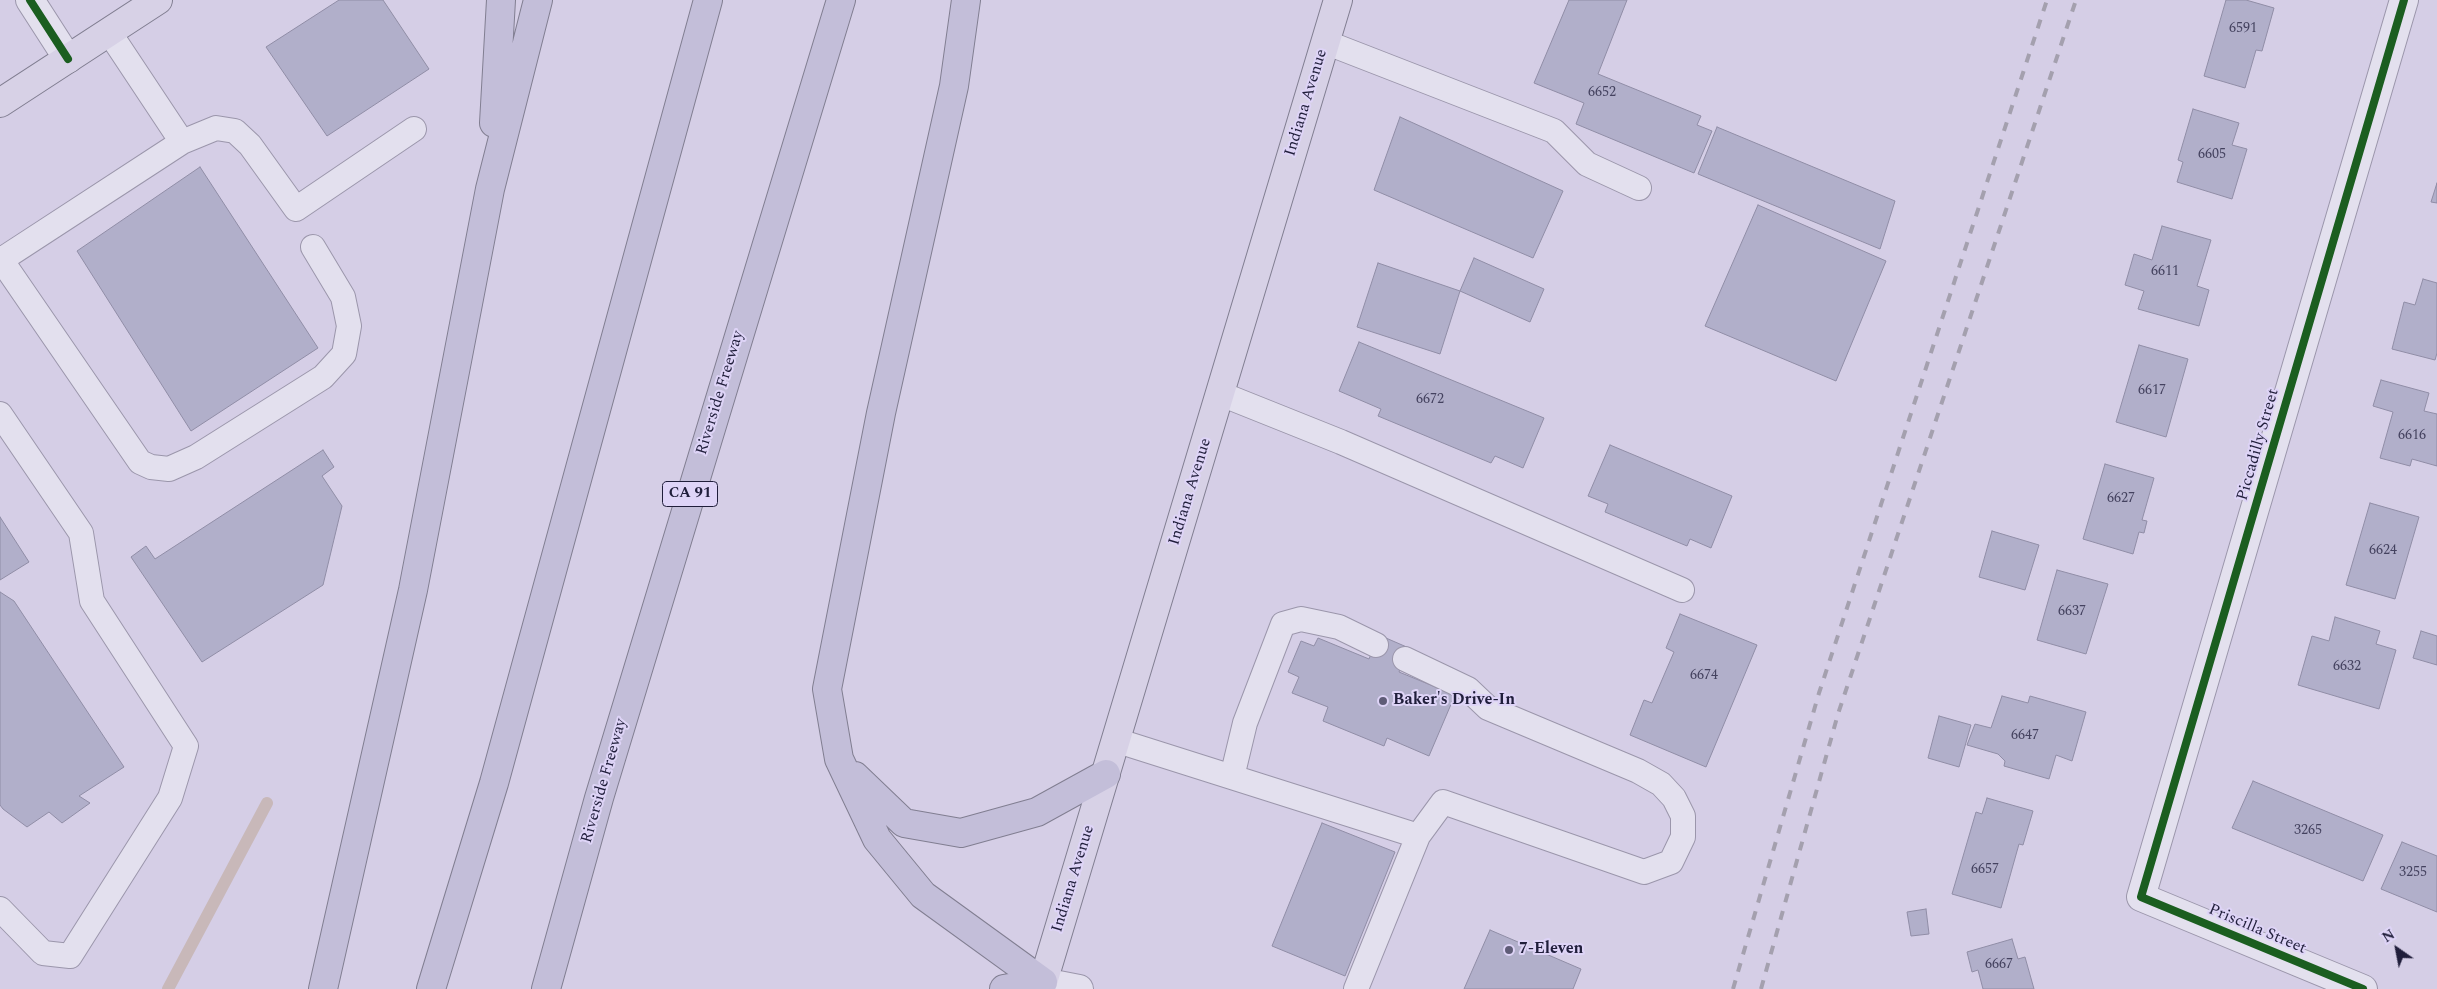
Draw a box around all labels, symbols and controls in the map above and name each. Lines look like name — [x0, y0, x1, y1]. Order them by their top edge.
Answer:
house number: 6591 — [2229, 21, 2257, 37]
street label: Indiana Avenue — [1282, 47, 1332, 159]
house number: 6652 — [1588, 85, 1616, 101]
house number: 6605 — [2198, 147, 2226, 163]
house number: 6611 — [2151, 264, 2179, 280]
street label: Riverside Freeway — [693, 329, 749, 457]
house number: 6617 — [2138, 383, 2166, 399]
street label: Piccadilly Street — [2234, 387, 2284, 503]
house number: 6672 — [1416, 392, 1444, 408]
house number: 6616 — [2398, 428, 2426, 444]
street label: Indiana Avenue — [1166, 436, 1216, 548]
road number: CA 91 — [662, 482, 718, 506]
house number: 6627 — [2107, 491, 2135, 507]
house number: 6624 — [2369, 543, 2397, 559]
house number: 6637 — [2058, 604, 2086, 620]
house number: 6632 — [2333, 659, 2361, 675]
house number: 6674 — [1690, 668, 1718, 684]
place label: Baker's Drive-In — [1393, 691, 1515, 711]
marker: Baker's Drive-In — [1377, 695, 1389, 707]
street label: Riverside Freeway — [578, 717, 632, 845]
house number: 6647 — [2011, 728, 2039, 744]
street label: Indiana Avenue — [1049, 823, 1099, 935]
house number: 3265 — [2294, 823, 2322, 839]
house number: 6657 — [1971, 862, 1999, 878]
house number: 3255 — [2399, 865, 2427, 881]
street label: Priscilla Street — [2205, 901, 2309, 959]
north arrow — [2372, 924, 2422, 974]
text: N — [2378, 924, 2399, 948]
place label: 7-Eleven — [1519, 940, 1583, 960]
marker: 7-Eleven — [1503, 944, 1515, 956]
house number: 6667 — [1985, 957, 2013, 973]

